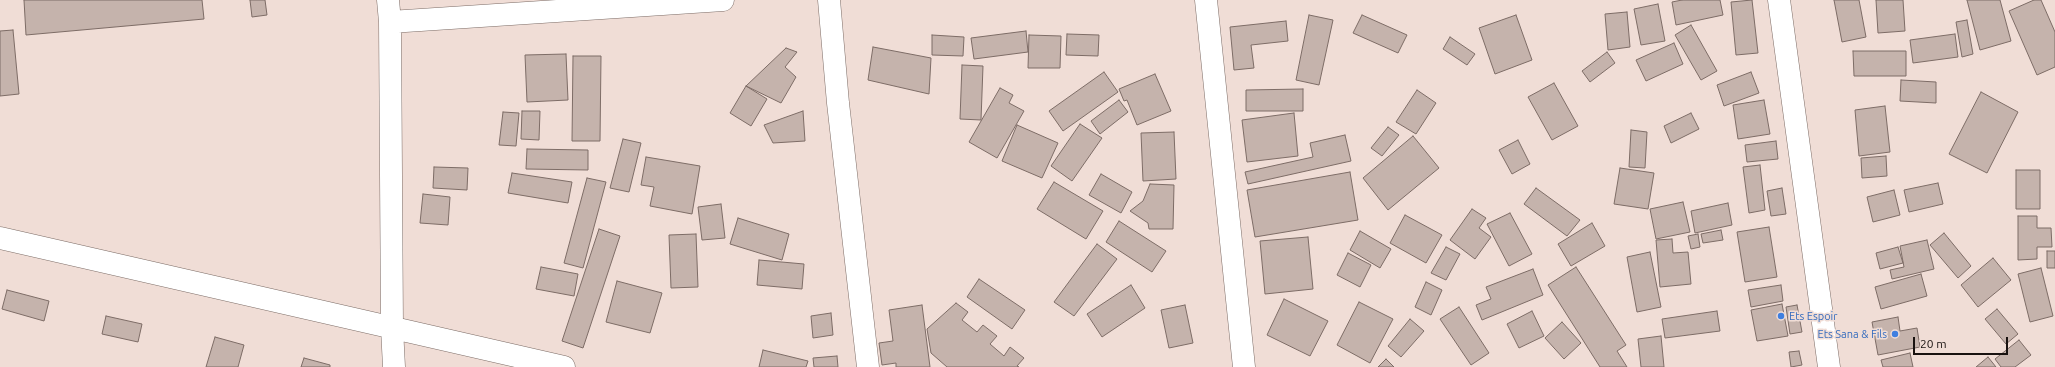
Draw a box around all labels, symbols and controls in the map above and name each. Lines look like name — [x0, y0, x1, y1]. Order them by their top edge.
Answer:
place label: Ets Espoir — [1789, 309, 1837, 323]
marker: Ets Espoir — [1776, 311, 1786, 321]
place label: Ets Sana & Fils — [1818, 327, 1887, 341]
marker: Ets Sana & Fils — [1890, 329, 1900, 339]
scale bar — [1915, 329, 2010, 355]
text: 20 m — [1920, 337, 1947, 350]

